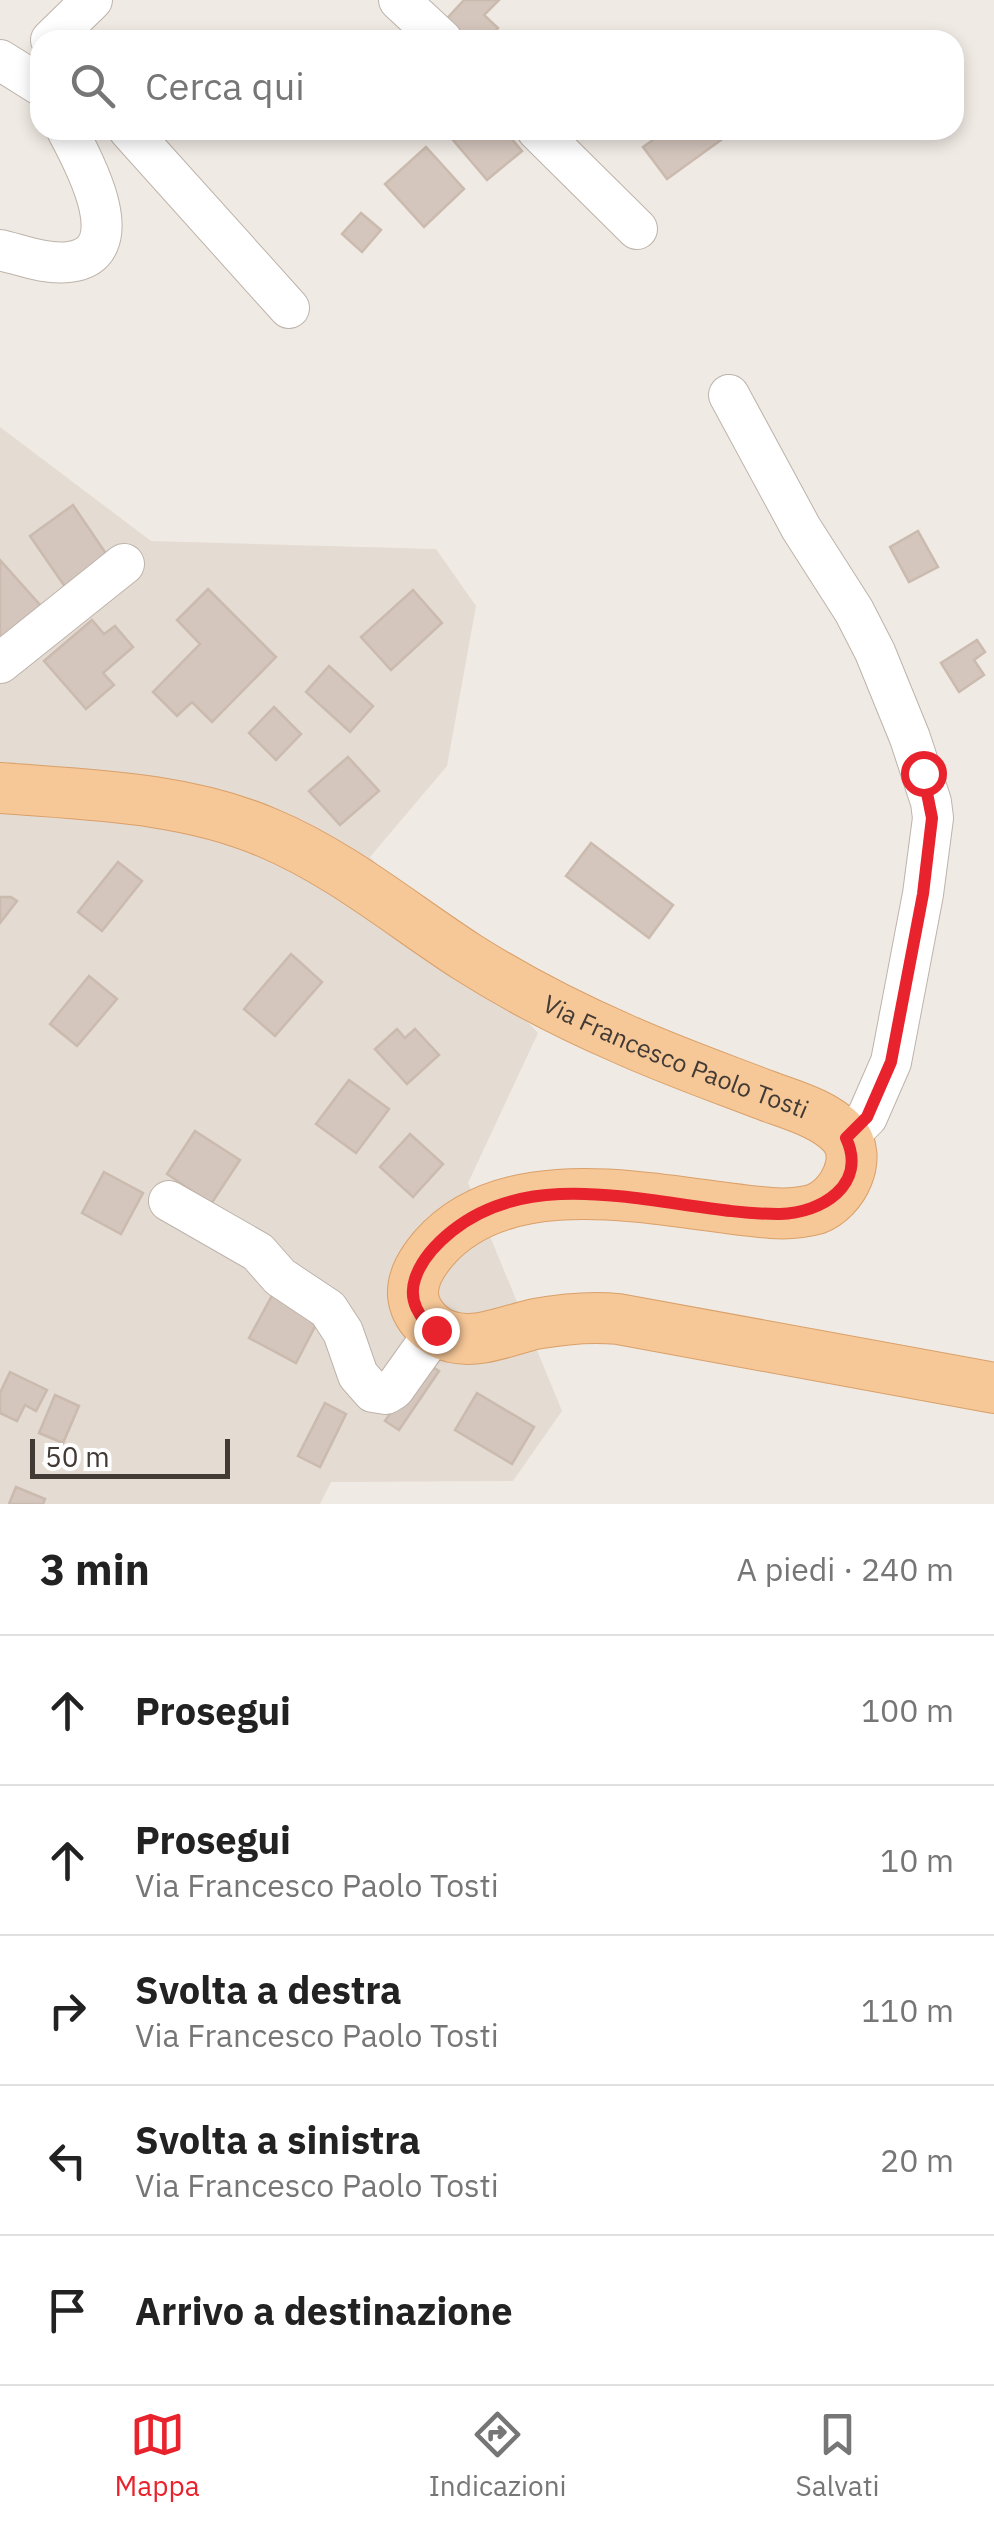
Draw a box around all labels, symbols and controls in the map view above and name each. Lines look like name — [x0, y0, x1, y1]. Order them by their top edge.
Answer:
search box — [30, 30, 964, 140]
icon: search — [65, 58, 120, 113]
text: Cerca qui — [145, 61, 305, 110]
route start — [901, 751, 947, 797]
street label: Via Francesco Paolo Tosti — [538, 987, 814, 1126]
route end — [414, 1308, 460, 1354]
scale bar — [30, 1434, 230, 1478]
text: 50 m — [45, 1438, 110, 1475]
text: 3 min — [40, 1542, 150, 1597]
text: A piedi · 240 m — [737, 1548, 954, 1590]
icon: ahead — [40, 1683, 95, 1738]
text: Prosegui — [135, 1686, 291, 1735]
text: 100 m — [861, 1689, 954, 1731]
text: Prosegui — [135, 1815, 291, 1864]
icon: ahead — [40, 1833, 95, 1888]
text: 10 m — [880, 1839, 954, 1881]
text: Via Francesco Paolo Tosti — [135, 1864, 499, 1906]
text: Svolta a destra — [135, 1965, 402, 2014]
icon: right — [40, 1983, 95, 2038]
text: 110 m — [861, 1989, 954, 2031]
text: Via Francesco Paolo Tosti — [135, 2014, 499, 2056]
text: Svolta a sinistra — [135, 2115, 421, 2164]
icon: left — [40, 2133, 95, 2188]
text: 20 m — [880, 2139, 954, 2181]
text: Via Francesco Paolo Tosti — [135, 2164, 499, 2206]
icon: arrive — [40, 2283, 95, 2338]
text: Arrivo a destinazione — [135, 2286, 513, 2335]
tab: Mappa — [115, 2407, 200, 2504]
tab: Indicazioni — [429, 2407, 567, 2504]
tab: Salvati — [796, 2407, 879, 2504]

